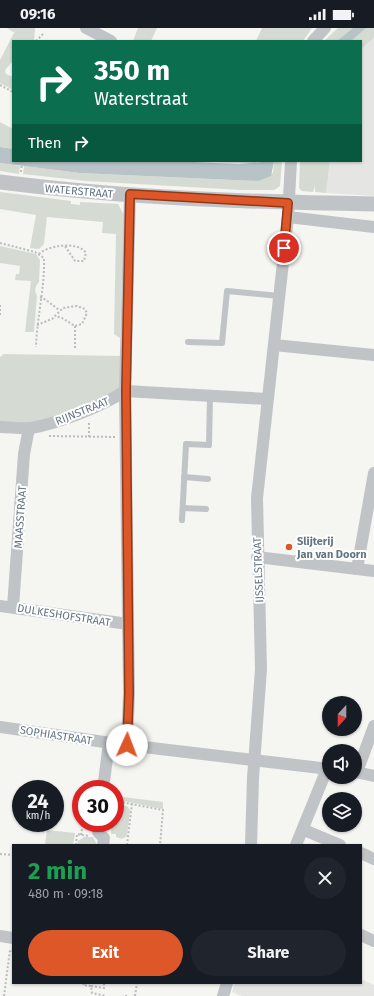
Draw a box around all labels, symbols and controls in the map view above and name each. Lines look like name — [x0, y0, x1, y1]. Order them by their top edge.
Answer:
text: 09:16 — [20, 5, 56, 23]
text: 350 m — [94, 54, 170, 87]
icon: right — [28, 56, 80, 108]
text: Waterstraat — [94, 88, 188, 110]
icon: right — [70, 132, 92, 154]
text: Then — [28, 134, 62, 152]
street label: WATERSTRAAT — [44, 182, 114, 201]
pin — [267, 231, 301, 265]
icon: arrive — [273, 237, 295, 259]
street label: RIJNSTRAAT — [54, 395, 111, 428]
street label: MAASSTRAAT — [12, 485, 29, 549]
place label: Slijterij Jan van Doorn — [296, 535, 367, 561]
street label: IJSSELSTRAAT — [251, 537, 266, 603]
marker: Slijterij Jan van Doorn — [284, 542, 294, 552]
street label: DULKESHOFSTRAAT — [16, 602, 112, 629]
north arrow — [322, 696, 362, 736]
map controls — [322, 696, 362, 832]
street label: SOPHIASTRAAT — [19, 723, 93, 748]
position arrow — [106, 724, 148, 766]
button: sound — [322, 744, 362, 784]
speed limit sign: 30 — [72, 780, 124, 832]
text: 24 — [27, 789, 49, 813]
button: layers — [322, 792, 362, 832]
text: km/h — [26, 810, 50, 822]
text: 2 min — [28, 857, 87, 885]
button: close — [304, 857, 346, 899]
text: 480 m · 09:18 — [28, 886, 103, 901]
button: Exit — [28, 930, 183, 976]
button: Share — [191, 930, 346, 976]

